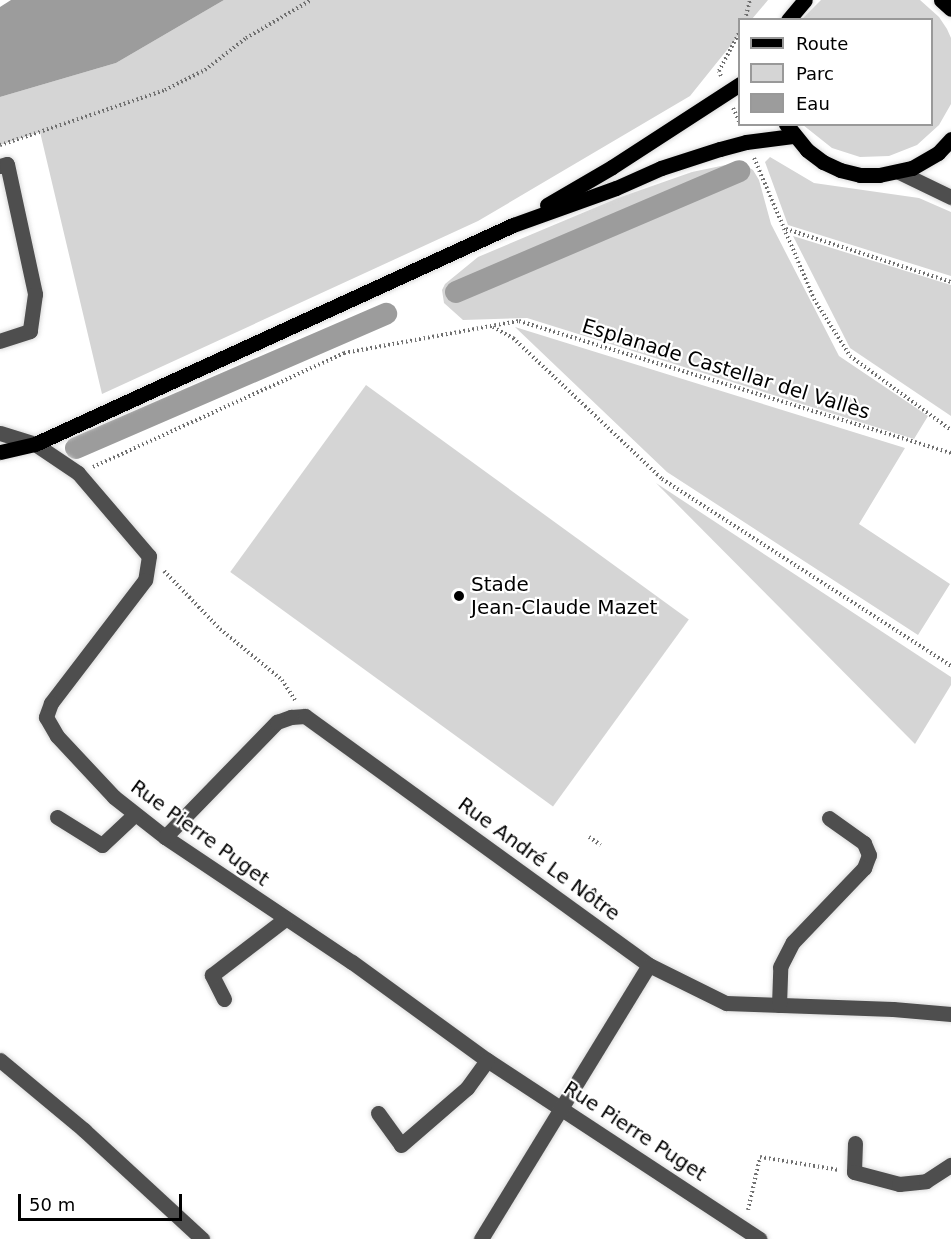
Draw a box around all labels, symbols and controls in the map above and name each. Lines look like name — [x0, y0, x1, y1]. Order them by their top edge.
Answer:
legend — [738, 18, 933, 126]
text: Route — [796, 33, 848, 54]
text: Parc — [796, 63, 834, 84]
text: Eau — [796, 93, 830, 114]
street label: Esplanade Castellar del Vallès — [579, 314, 873, 424]
place label: Stade Jean-Claude Mazet — [471, 572, 657, 619]
marker: Stade Jean-Claude Mazet — [452, 589, 466, 603]
street label: Rue Pierre Puget — [126, 775, 274, 891]
street label: Rue André Le Nôtre — [453, 792, 625, 926]
street label: Rue Pierre Puget — [559, 1076, 711, 1186]
scale bar — [21, 1182, 184, 1220]
text: 50 m — [29, 1194, 75, 1215]

